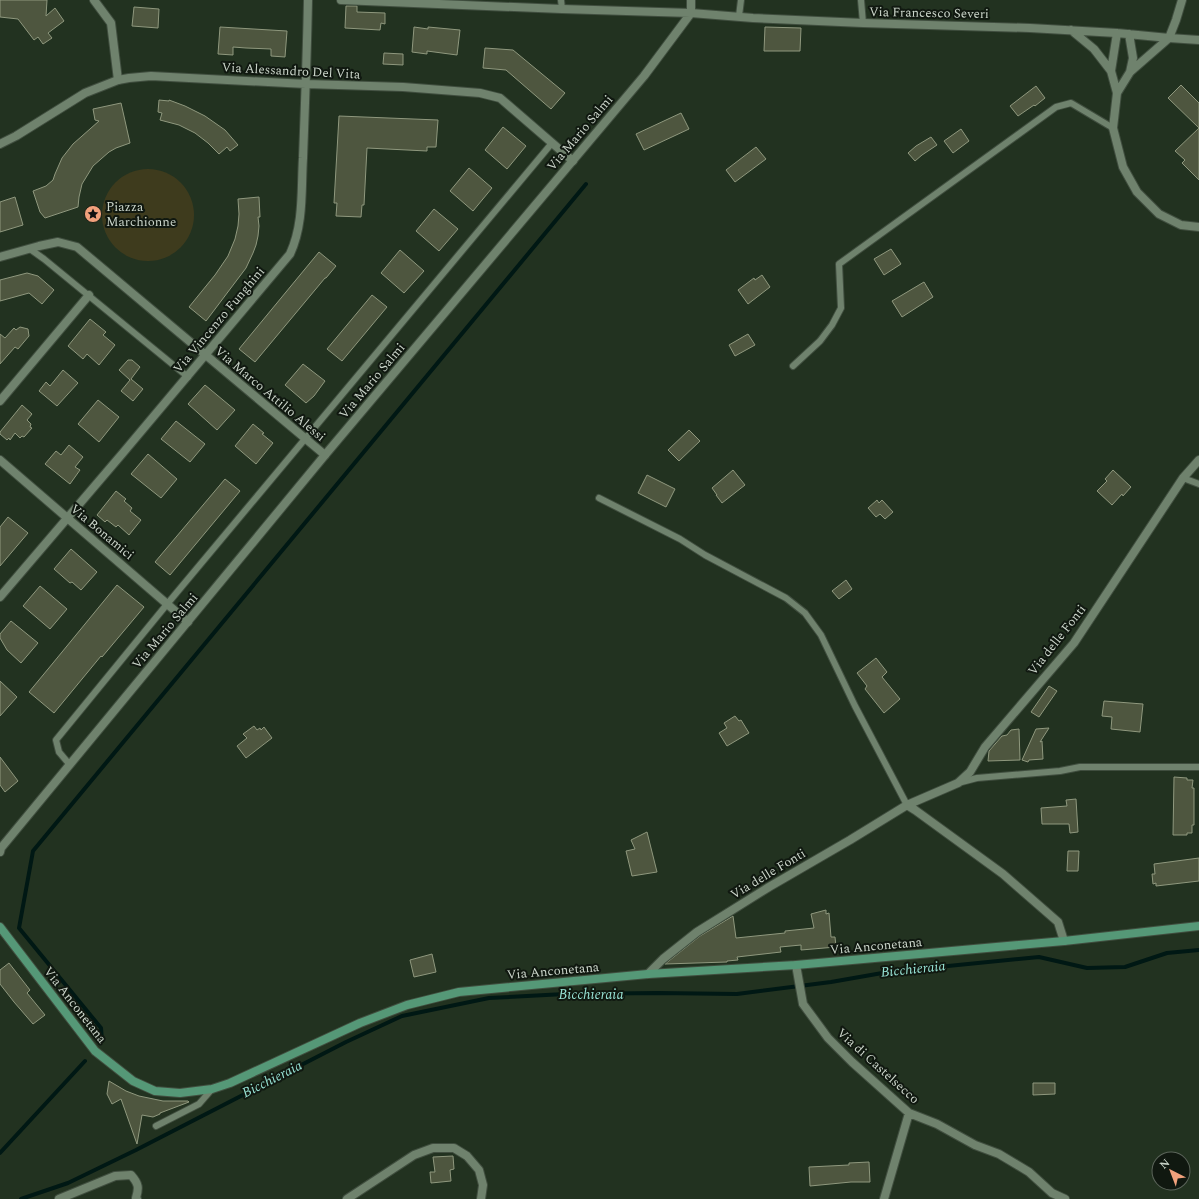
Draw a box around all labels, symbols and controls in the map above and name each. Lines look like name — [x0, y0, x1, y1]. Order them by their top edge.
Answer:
street label: Via Francesco Severi — [869, 2, 989, 24]
street label: Via Alessandro Del Vita — [221, 57, 361, 85]
street label: Via Mario Salmi — [542, 91, 618, 175]
place label: Piazza Marchionne — [106, 197, 176, 232]
place icon: Piazza Marchionne — [83, 204, 103, 224]
street label: Via Vincenzo Funghini — [168, 262, 270, 378]
street label: Via Mario Salmi — [334, 339, 410, 423]
street label: Via Marco Attilio Alessi — [210, 342, 330, 446]
street label: Via Bonamici — [66, 499, 138, 565]
street label: Via Mario Salmi — [127, 589, 203, 673]
street label: Via delle Fonti — [1023, 600, 1091, 680]
street label: Via delle Fonti — [726, 844, 810, 904]
street label: Via Anconetana — [829, 932, 924, 960]
water label: Bicchieraia — [880, 955, 946, 983]
street label: Via Anconetana — [506, 957, 601, 985]
street label: Via Anconetana — [39, 962, 112, 1048]
water label: Bicchieraia — [558, 984, 624, 1005]
street label: Via di Castelsecco — [832, 1023, 924, 1109]
water label: Bicchieraia — [238, 1055, 306, 1103]
north arrow — [1151, 1151, 1191, 1191]
text: N — [1156, 1155, 1174, 1173]

